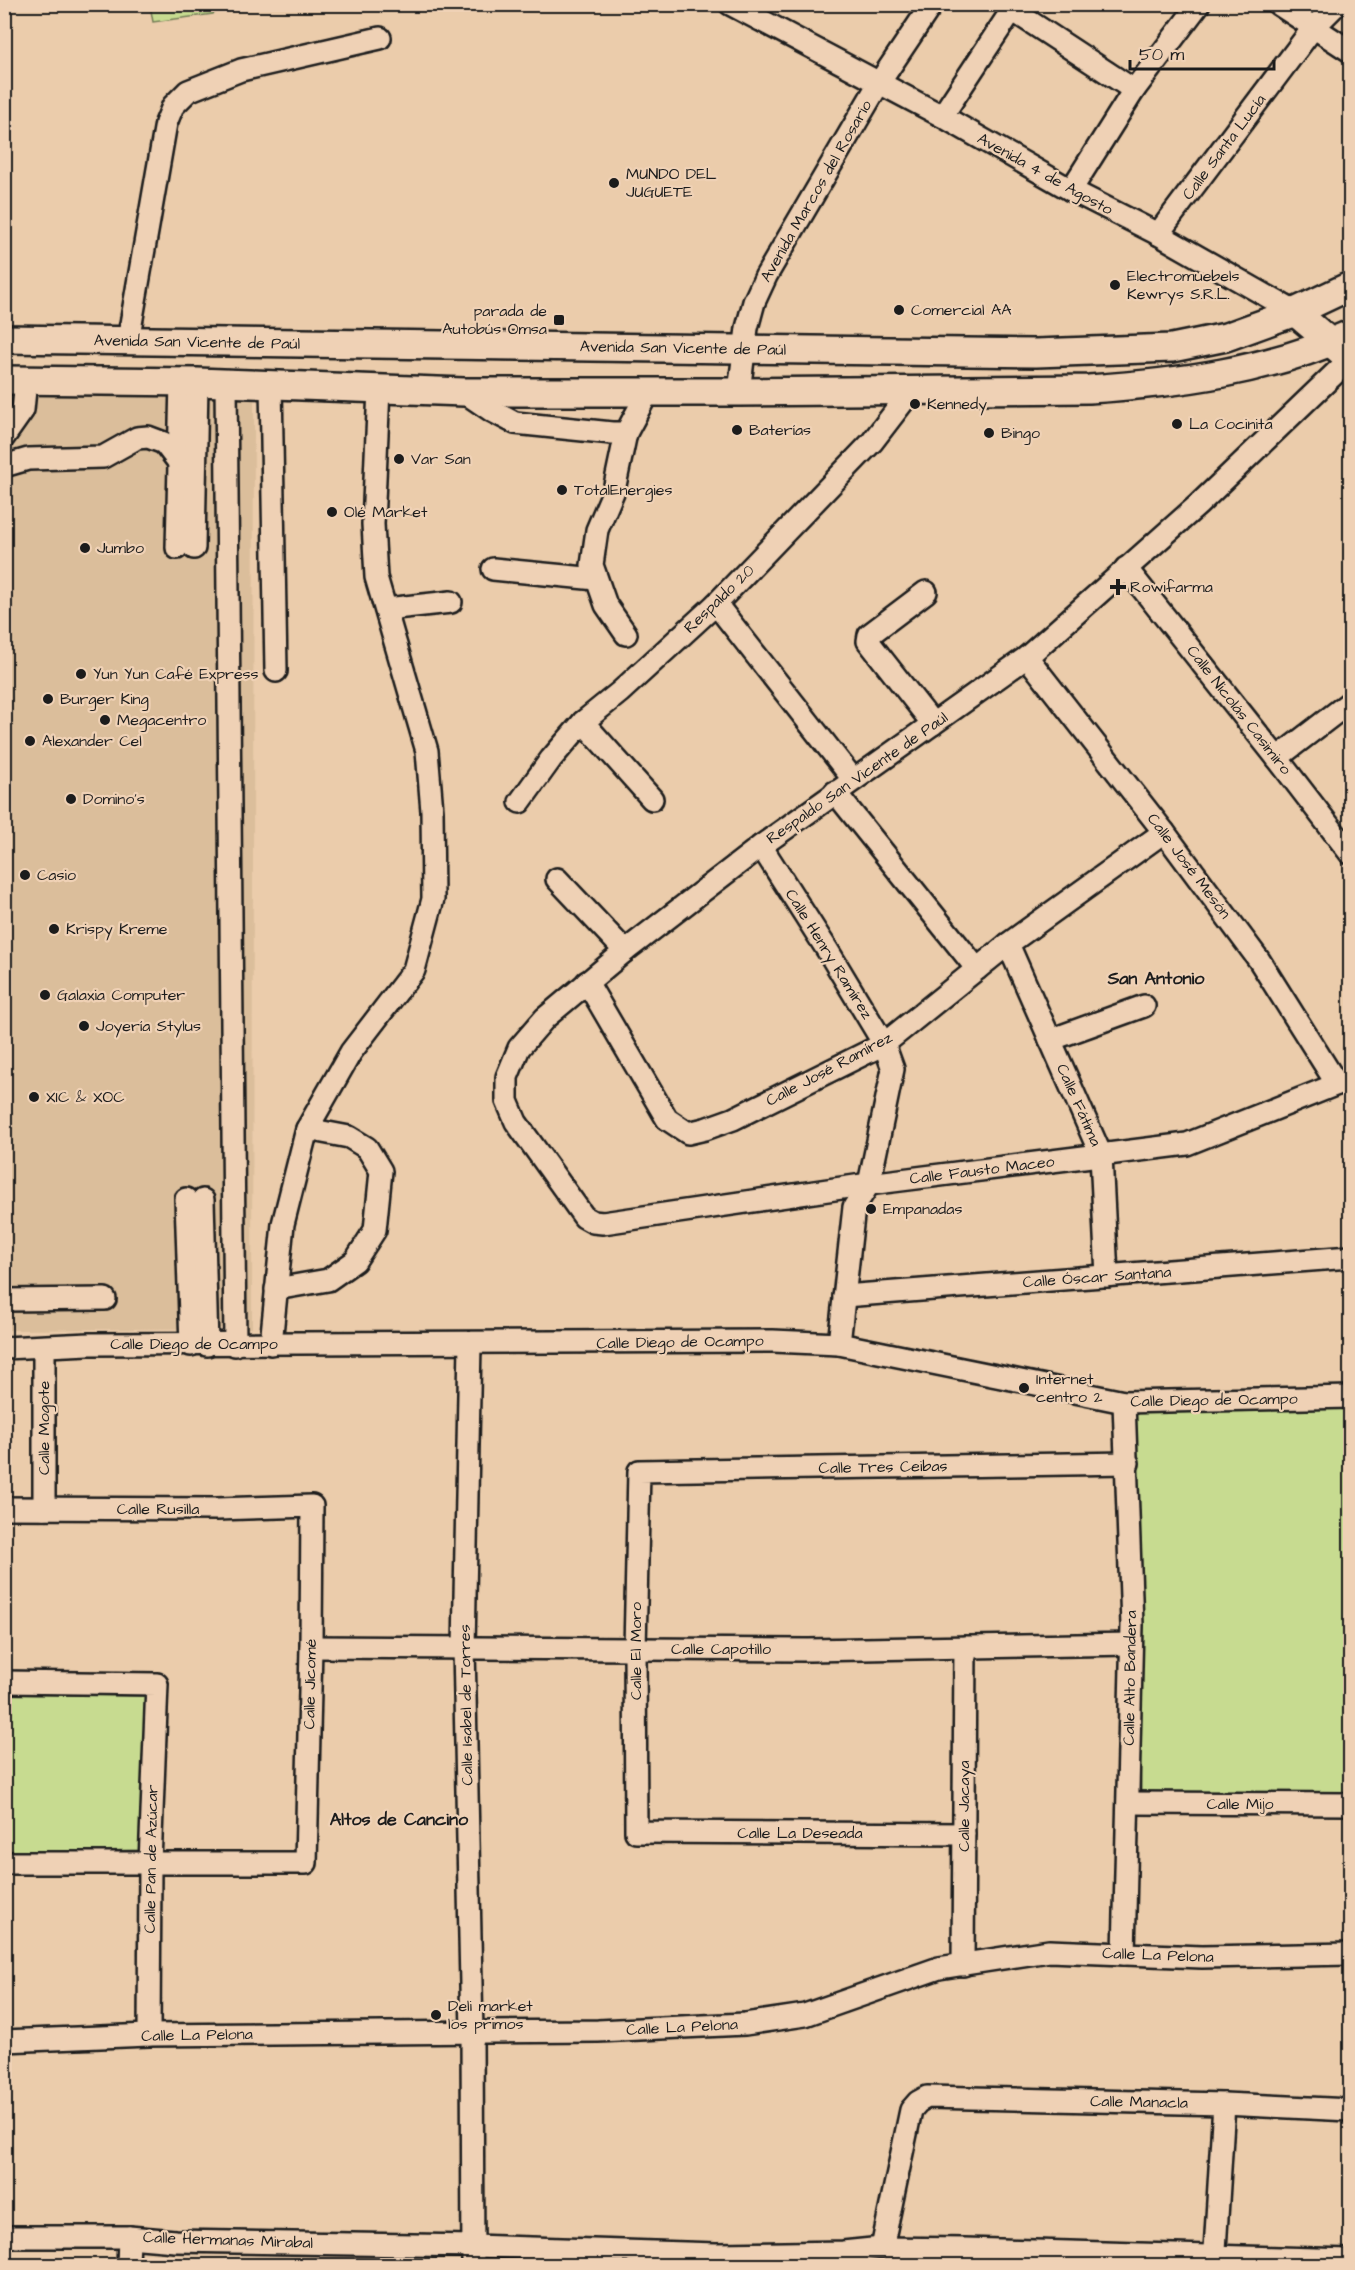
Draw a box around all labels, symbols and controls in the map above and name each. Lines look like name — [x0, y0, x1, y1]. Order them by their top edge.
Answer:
scale bar — [1130, 33, 1274, 71]
text: 50 m — [1139, 42, 1184, 67]
street label: Calle Santa Lucía — [1177, 90, 1271, 204]
street label: Avenida Marcos del Rosario — [755, 96, 877, 286]
street label: Avenida 4 de Agosto — [973, 128, 1117, 221]
place label: MUNDO DEL JUGUETE — [626, 163, 717, 203]
marker: MUNDO DEL JUGUETE — [607, 176, 621, 190]
place label: Electromuebels Kewrys S.R.L. — [1127, 265, 1239, 306]
marker: Electromuebels Kewrys S.R.L. — [1108, 278, 1122, 292]
place label: Comercial AA — [911, 299, 1011, 321]
place label: parada de Autobús Omsa — [442, 300, 547, 340]
marker: Comercial AA — [892, 303, 906, 317]
marker: parada de Autobús Omsa — [552, 313, 566, 327]
street label: Avenida San Vicente de Paúl — [94, 329, 300, 355]
street label: Avenida San Vicente de Paúl — [580, 335, 786, 361]
place label: Kennedy — [927, 393, 987, 416]
marker: Kennedy — [908, 397, 922, 411]
place label: La Cocinita — [1189, 413, 1273, 435]
marker: La Cocinita — [1170, 417, 1184, 431]
place label: Baterías — [749, 419, 811, 441]
place label: Bingo — [1001, 422, 1040, 445]
marker: Baterías — [730, 423, 744, 437]
marker: Bingo — [982, 426, 996, 440]
place label: Var San — [411, 448, 471, 470]
marker: Var San — [392, 452, 406, 466]
place label: TotalEnergies — [574, 479, 672, 502]
marker: TotalEnergies — [555, 483, 569, 497]
place label: Olé Market — [344, 501, 428, 523]
marker: Olé Market — [325, 505, 339, 519]
place label: Jumbo — [97, 537, 144, 559]
marker: Jumbo — [78, 541, 92, 555]
street label: Respaldo 20 — [679, 560, 759, 638]
place label: Rowifarma — [1130, 576, 1213, 598]
marker: Rowifarma — [1111, 580, 1125, 594]
street label: Calle Nicolás Casimiro — [1181, 641, 1297, 779]
place label: Yun Yun Café Express — [93, 663, 259, 685]
marker: Yun Yun Café Express — [74, 667, 88, 681]
place label: Burger King — [60, 688, 149, 711]
marker: Burger King — [41, 692, 55, 706]
street label: Respaldo San Vicente de Paúl — [762, 707, 952, 849]
place label: Megacentro — [117, 709, 206, 732]
marker: Megacentro — [98, 713, 112, 727]
place label: Alexander Cel — [42, 730, 142, 752]
marker: Alexander Cel — [23, 734, 37, 748]
place label: Domino's — [83, 788, 145, 810]
marker: Domino's — [64, 792, 78, 806]
street label: Calle José Mesón — [1142, 809, 1236, 923]
place label: Casio — [37, 864, 76, 886]
marker: Casio — [18, 868, 32, 882]
street label: Calle Henry Ramírez — [779, 885, 878, 1024]
place label: Krispy Kreme — [66, 918, 168, 941]
marker: Krispy Kreme — [47, 922, 61, 936]
district label: San Antonio — [1107, 966, 1205, 991]
place label: Galaxia Computer — [57, 984, 185, 1006]
marker: Galaxia Computer — [38, 988, 52, 1002]
place label: Joyería Stylus — [96, 1015, 201, 1038]
marker: Joyería Stylus — [77, 1019, 91, 1033]
street label: Calle José Ramírez — [762, 1026, 896, 1112]
street label: Calle Fátima — [1051, 1060, 1107, 1150]
place label: XIC & XOC — [46, 1086, 125, 1108]
marker: XIC & XOC — [27, 1090, 41, 1104]
street label: Calle Fausto Maceo — [908, 1150, 1056, 1190]
place label: Empanadas — [883, 1198, 962, 1220]
marker: Empanadas — [864, 1202, 878, 1216]
street label: Calle Óscar Santana — [1022, 1261, 1172, 1293]
street label: Calle Diego de Ocampo — [596, 1330, 764, 1355]
street label: Calle Diego de Ocampo — [110, 1333, 278, 1356]
place label: Internet centro 2 — [1036, 1368, 1103, 1408]
street label: Calle Mogote — [33, 1381, 56, 1475]
marker: Internet centro 2 — [1017, 1381, 1031, 1395]
street label: Calle Diego de Ocampo — [1130, 1388, 1298, 1413]
street label: Calle Tres Ceibas — [818, 1455, 948, 1479]
street label: Calle Rusilla — [117, 1498, 199, 1520]
street label: Calle El Moro — [625, 1602, 647, 1700]
street label: Calle Alto Bandera — [1118, 1610, 1142, 1746]
street label: Calle Isabel de Torres — [454, 1624, 478, 1786]
street label: Calle Jicomé — [298, 1638, 322, 1730]
street label: Calle Capotillo — [671, 1638, 771, 1660]
street label: Calle Jacaya — [953, 1760, 976, 1852]
street label: Calle Pan de Azúcar — [139, 1784, 163, 1934]
street label: Calle Mijo — [1206, 1793, 1274, 1815]
district label: Altos de Cancino — [330, 1807, 469, 1832]
street label: Calle La Deseada — [737, 1822, 863, 1844]
street label: Calle La Pelona — [1102, 1942, 1214, 1968]
place label: Deli market los primos — [448, 1995, 533, 2035]
marker: Deli market los primos — [429, 2008, 443, 2022]
street label: Calle La Pelona — [626, 2013, 738, 2041]
street label: Calle La Pelona — [141, 2023, 253, 2047]
street label: Calle Manacla — [1090, 2090, 1188, 2114]
street label: Calle Hermanas Mirabal — [143, 2226, 313, 2254]

